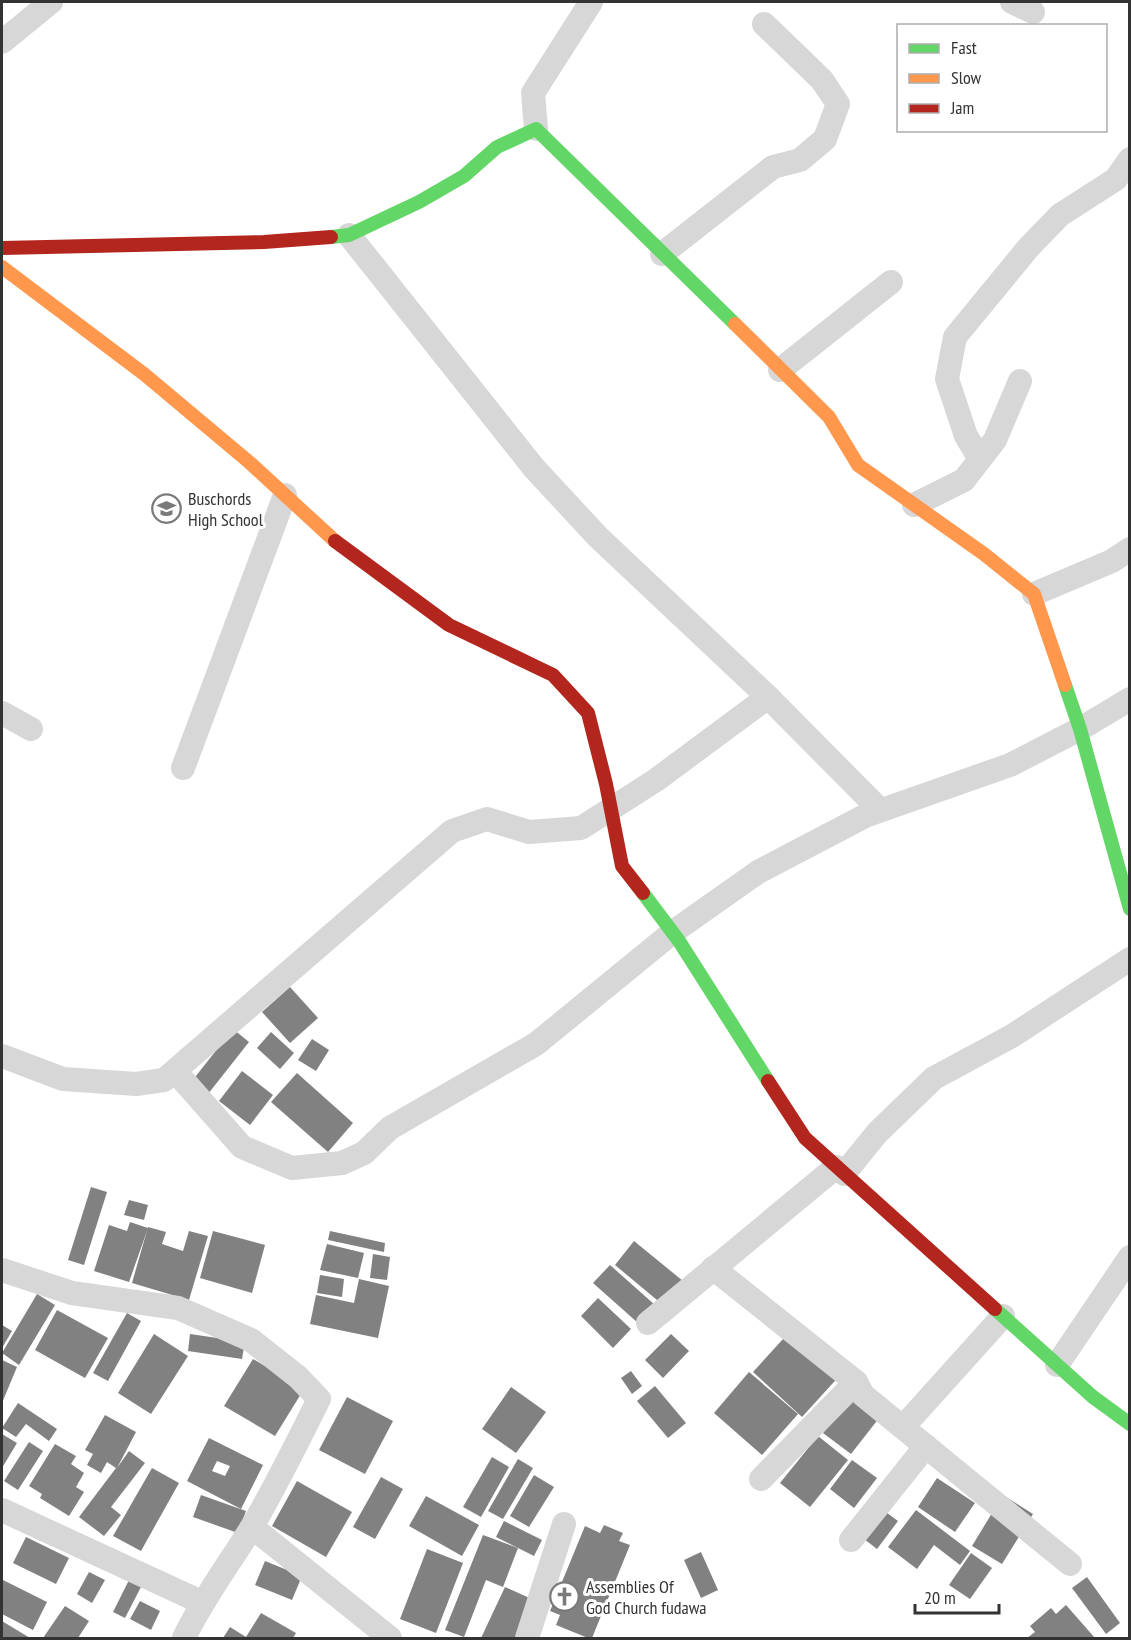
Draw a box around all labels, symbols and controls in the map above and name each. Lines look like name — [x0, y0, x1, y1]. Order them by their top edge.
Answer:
legend — [897, 24, 1107, 132]
text: Fast — [951, 36, 977, 59]
text: Slow — [951, 66, 982, 89]
text: Jam — [950, 96, 974, 119]
place label: Buschords High School — [188, 487, 264, 531]
school or university icon: Buschords High School — [151, 493, 183, 525]
place label: Assemblies Of God Church fudawa — [586, 1575, 707, 1619]
scale bar — [915, 1577, 999, 1615]
church icon: Assemblies Of God Church fudawa — [549, 1581, 581, 1613]
text: 20 m — [924, 1586, 956, 1609]

